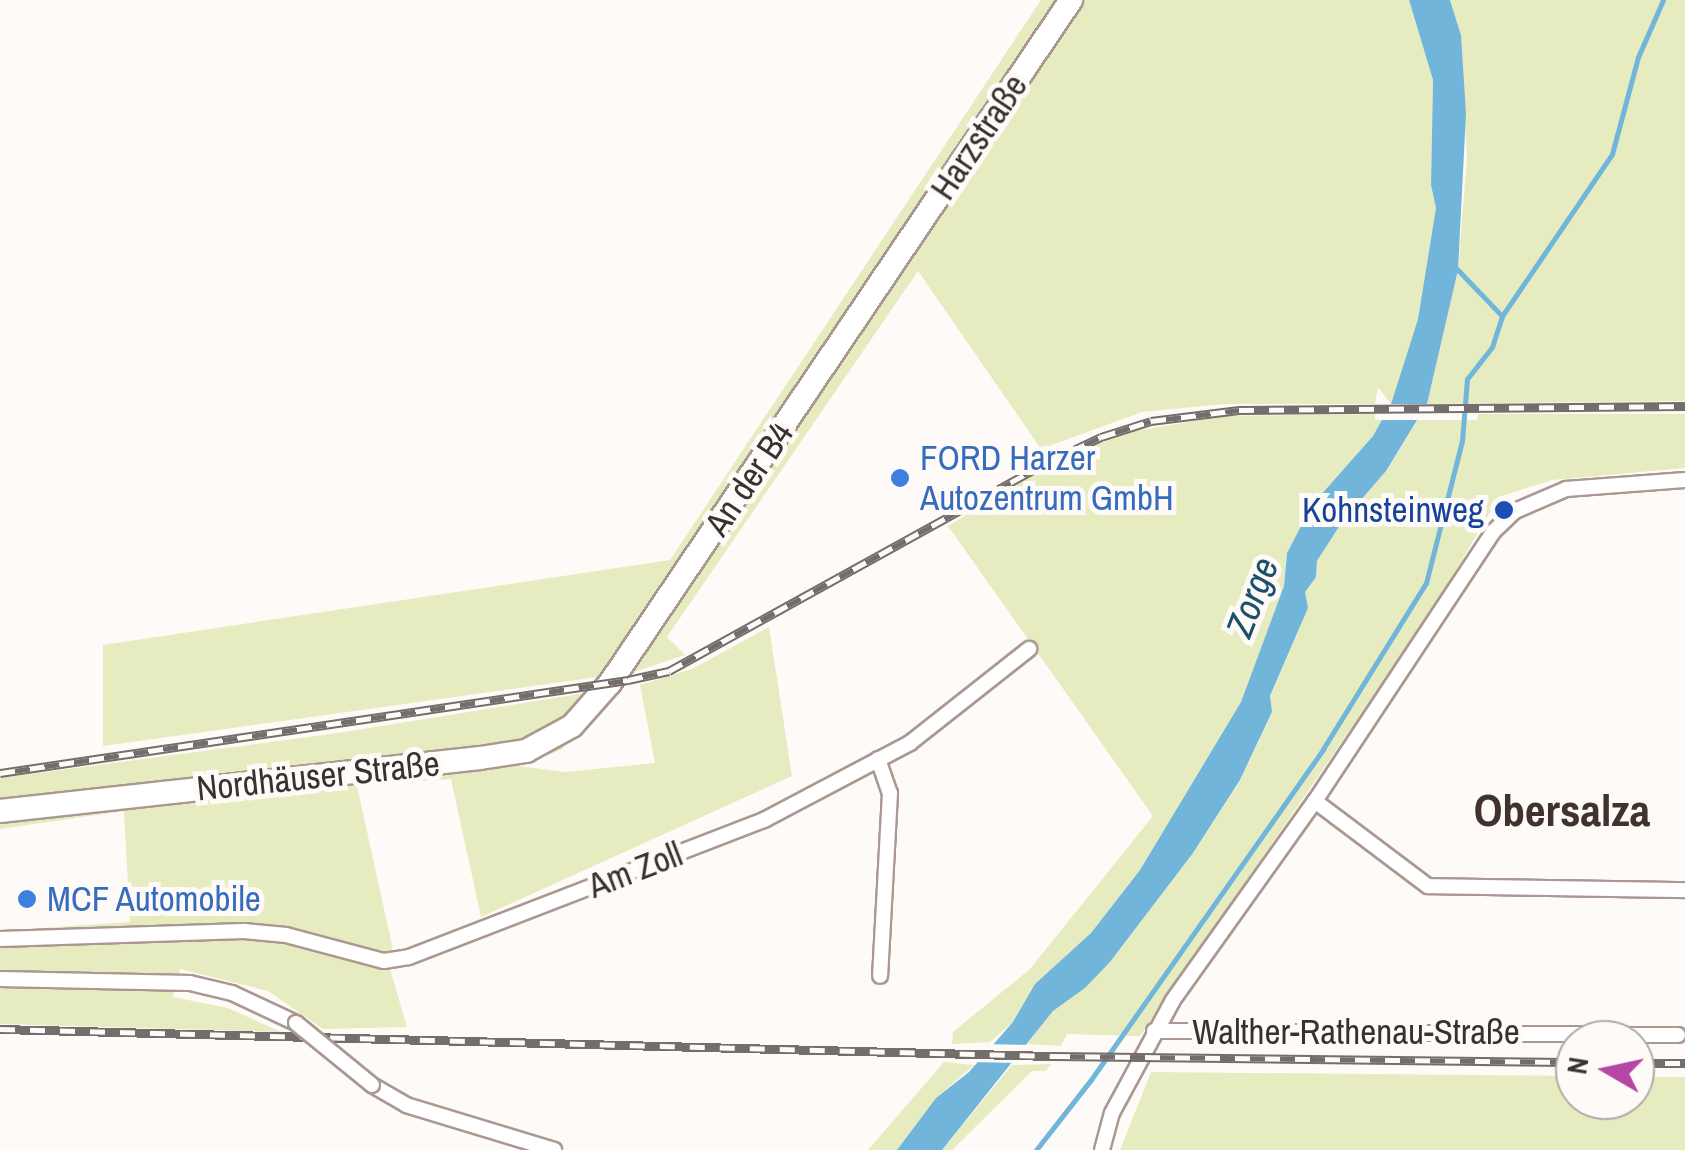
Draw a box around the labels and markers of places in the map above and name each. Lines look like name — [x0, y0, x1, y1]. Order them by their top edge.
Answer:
place label: FORD Harzer Autozentrum GmbH — [920, 437, 1174, 519]
marker: FORD Harzer Autozentrum GmbH — [889, 467, 911, 489]
place label: Kohnsteinweg — [1302, 489, 1484, 531]
marker: Kohnsteinweg — [1493, 499, 1515, 521]
place label: MCF Automobile — [47, 878, 262, 920]
marker: MCF Automobile — [16, 888, 38, 910]

